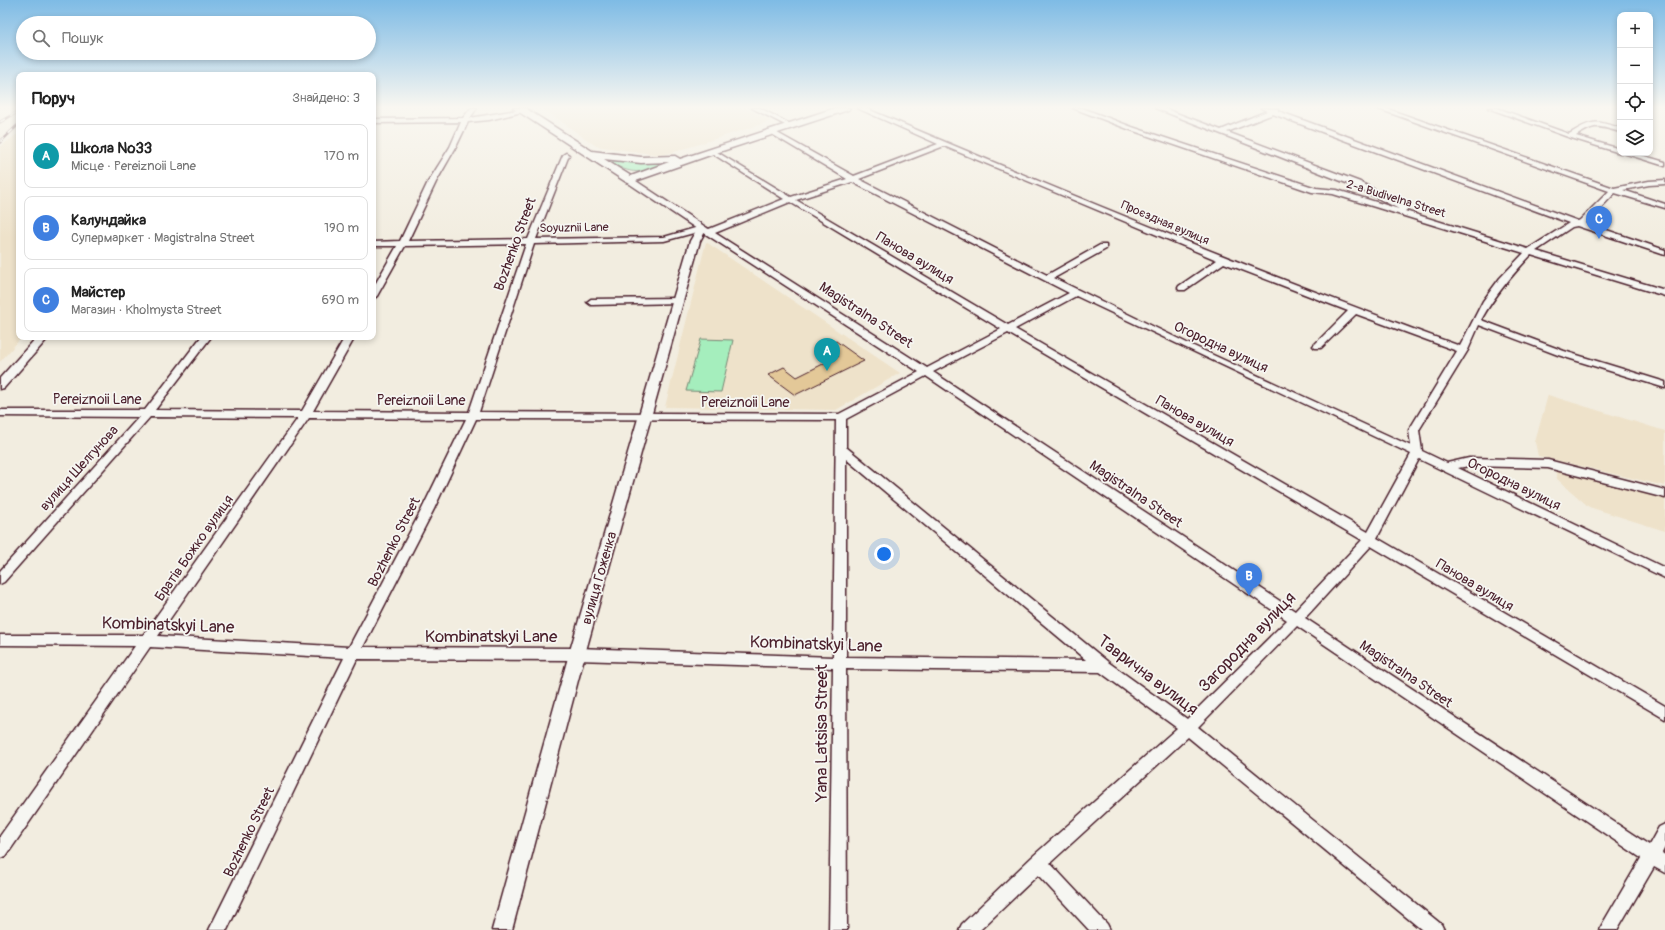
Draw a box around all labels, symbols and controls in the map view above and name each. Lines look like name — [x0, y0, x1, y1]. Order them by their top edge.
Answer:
map controls — [1617, 12, 1653, 156]
button: + — [1617, 12, 1653, 48]
search box — [16, 16, 376, 60]
icon: search — [30, 27, 52, 49]
text: Пошук — [62, 29, 104, 48]
button: − — [1617, 48, 1653, 84]
button: locate — [1617, 84, 1653, 120]
text: Поруч — [32, 88, 75, 109]
text: Знайдено: 3 — [292, 90, 360, 106]
button: layers — [1617, 120, 1653, 156]
text: Школа №33 — [71, 139, 152, 158]
text: A — [42, 148, 50, 164]
text: 170 m — [324, 148, 359, 164]
text: Місце · Pereiznoii Lane — [71, 158, 196, 174]
street label: 2-a Budivelna Street — [1345, 177, 1448, 221]
street label: Bozhenko Street — [490, 195, 540, 293]
street label: Проєздная вулиця — [1119, 198, 1212, 248]
pin: C — [1586, 206, 1612, 239]
text: Калундайка — [71, 211, 146, 230]
text: B — [42, 220, 50, 236]
text: 190 m — [324, 220, 359, 236]
street label: Soyuznii Lane — [539, 220, 609, 236]
street label: Панова вулиця — [873, 228, 957, 288]
text: Супермаркет · Magistralna Street — [71, 230, 255, 246]
street label: Magistralna Street — [816, 278, 916, 352]
text: Майстер — [71, 283, 125, 302]
text: C — [42, 292, 50, 308]
text: 690 m — [321, 292, 359, 308]
text: Магазин · Kholmysta Street — [71, 302, 222, 318]
street label: Огородна вулиця — [1171, 318, 1271, 376]
pin: A — [814, 338, 840, 371]
street label: Pereiznoii Lane — [53, 391, 141, 408]
street label: Pereiznoii Lane — [377, 392, 465, 409]
street label: Панова вулиця — [1153, 392, 1237, 450]
street label: Pereiznoii Lane — [701, 394, 789, 411]
street label: вулиця Шелгунова — [36, 422, 122, 514]
street label: Огородна вулиця — [1464, 454, 1564, 514]
street label: Magistralna Street — [1086, 457, 1186, 532]
street label: Братів Божко вулиця — [151, 492, 237, 604]
street label: Bozhenko Street — [364, 494, 424, 590]
street label: вулиця Гоженка — [578, 530, 620, 626]
your location — [874, 544, 894, 564]
street label: Панова вулиця — [1433, 555, 1517, 615]
pin: B — [1236, 563, 1262, 596]
street label: Загородна вулиця — [1194, 587, 1300, 697]
street label: Kombinatskyi Lane — [101, 612, 235, 638]
street label: Kombinatskyi Lane — [425, 626, 558, 647]
street label: Таврична вулиця — [1093, 630, 1203, 720]
street label: Kombinatskyi Lane — [749, 631, 883, 657]
street label: Magistralna Street — [1356, 637, 1456, 712]
street label: Yana Latsisa Street — [811, 664, 832, 803]
street label: Bozhenko Street — [220, 784, 278, 880]

